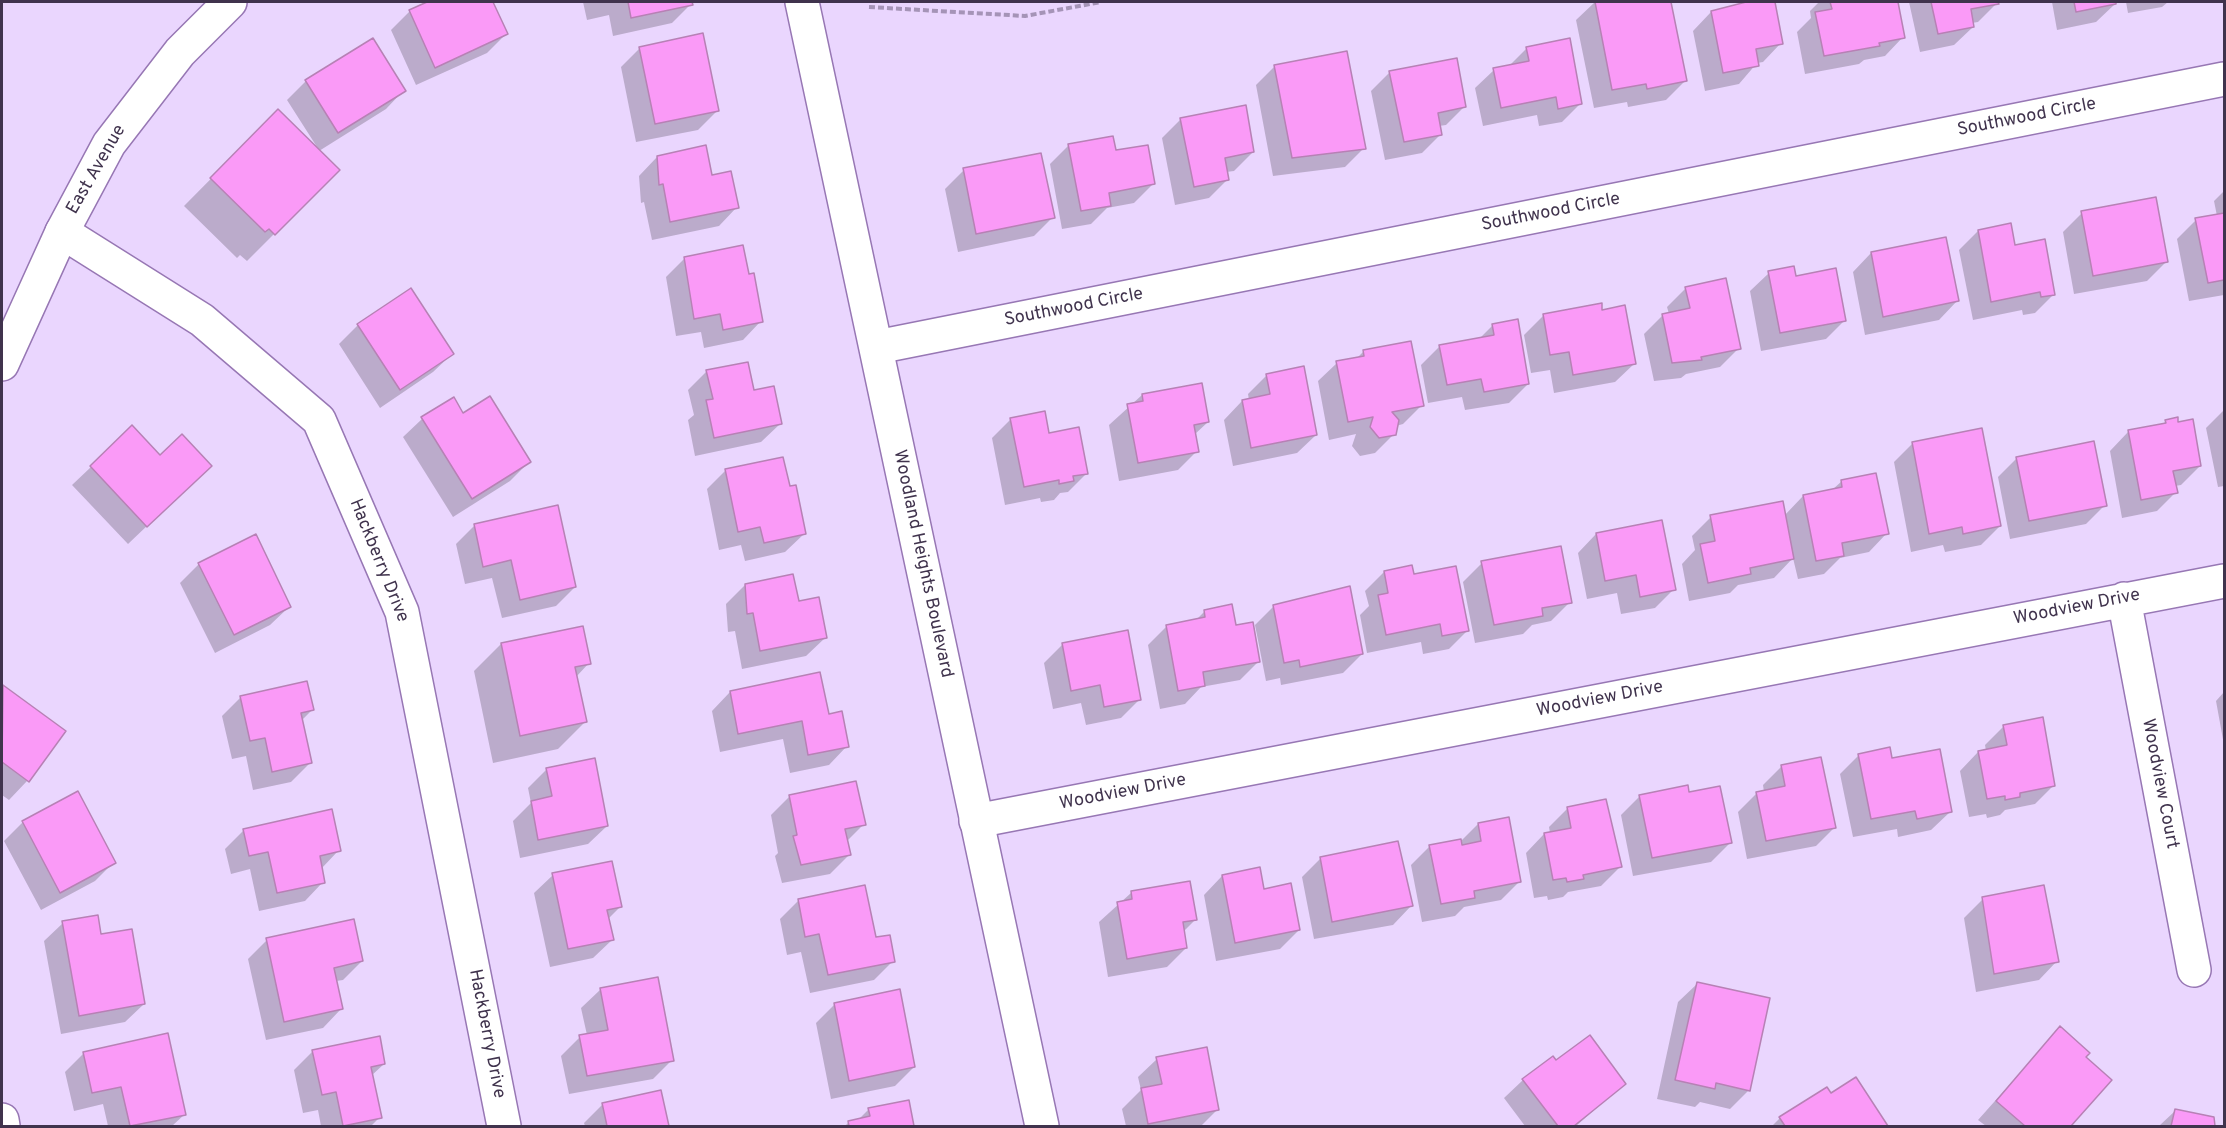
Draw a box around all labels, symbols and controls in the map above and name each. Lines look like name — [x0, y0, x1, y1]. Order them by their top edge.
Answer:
street label: Southwood Circle — [1956, 94, 2098, 142]
street label: East Avenue — [63, 121, 131, 219]
street label: Southwood Circle — [1480, 189, 1622, 237]
street label: Southwood Circle — [1003, 284, 1145, 332]
street label: Woodland Heights Boulevard — [887, 448, 957, 680]
street label: Hackberry Drive — [343, 496, 413, 626]
street label: Woodview Drive — [2012, 585, 2142, 631]
street label: Woodview Drive — [1535, 677, 1665, 723]
street label: Woodview Court — [2136, 717, 2182, 851]
street label: Woodview Drive — [1058, 770, 1188, 816]
street label: Hackberry Drive — [463, 968, 509, 1100]

